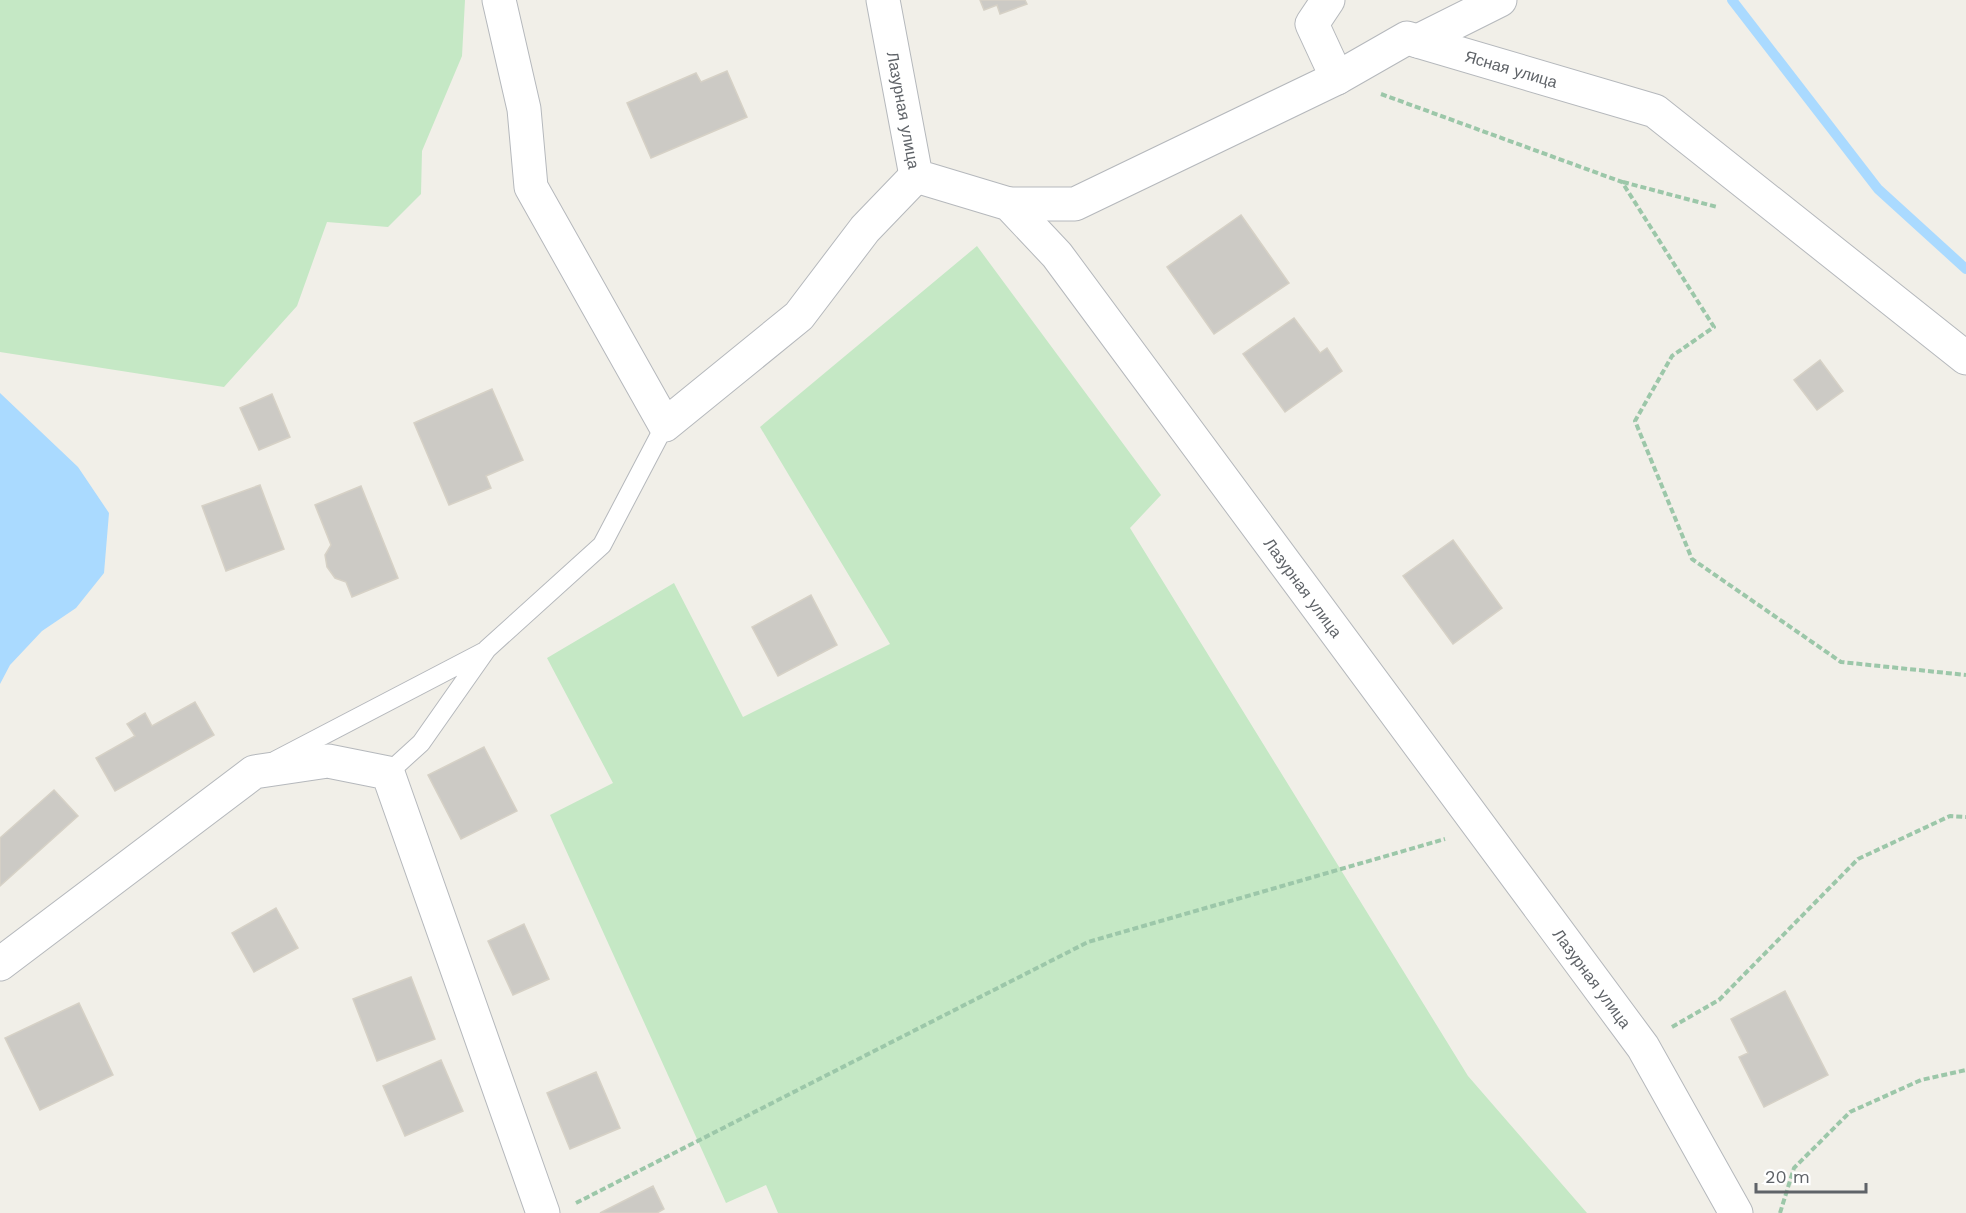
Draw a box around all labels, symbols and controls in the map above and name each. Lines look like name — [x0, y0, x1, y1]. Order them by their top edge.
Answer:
street label: Ясная улица — [1463, 46, 1560, 91]
street label: Лазурная улица — [883, 50, 924, 170]
street label: Лазурная улица — [1260, 534, 1346, 641]
street label: Лазурная улица — [1549, 925, 1635, 1032]
scale bar — [1756, 1156, 1866, 1194]
text: 20 m — [1765, 1166, 1810, 1187]

